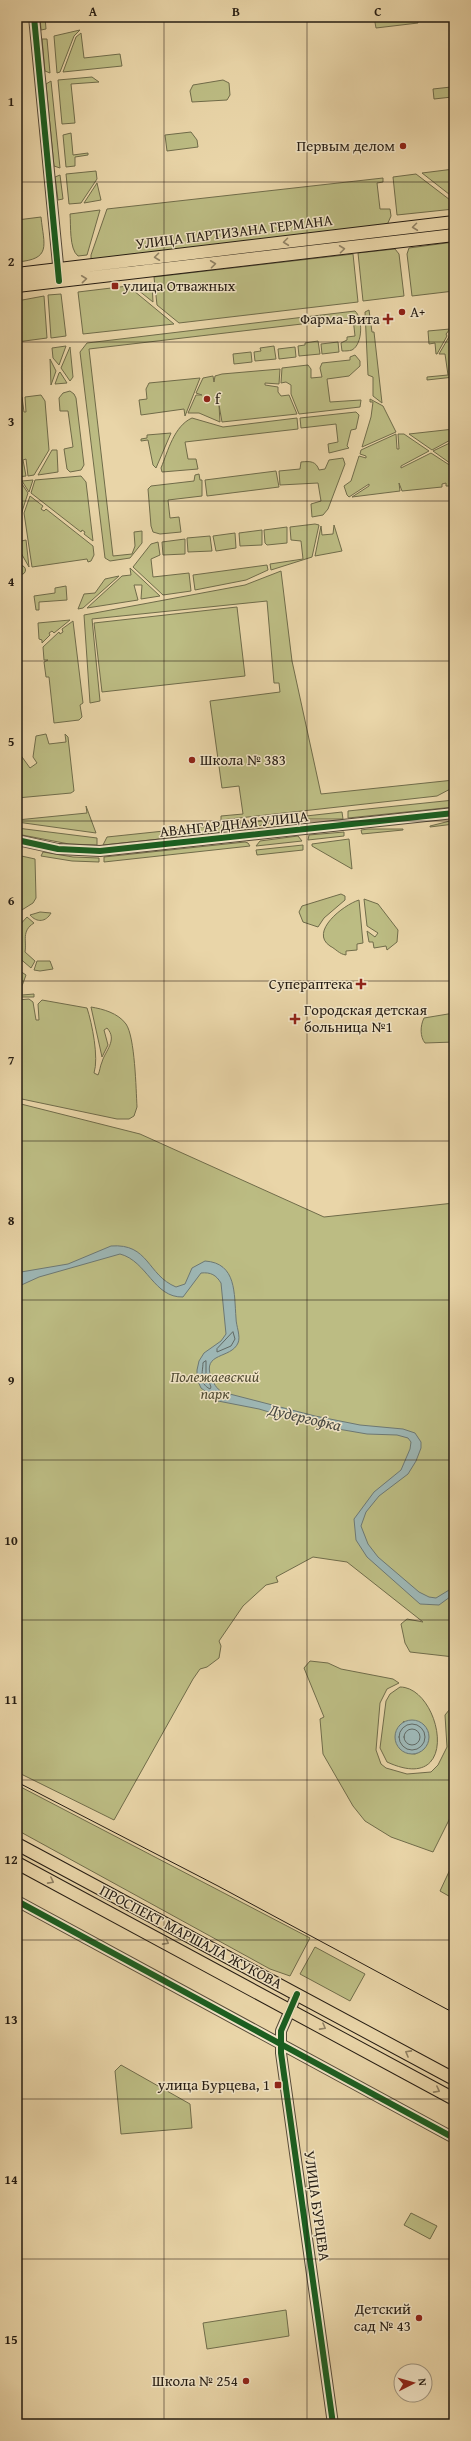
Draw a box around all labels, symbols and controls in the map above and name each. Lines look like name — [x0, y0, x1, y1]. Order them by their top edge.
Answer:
text: A — [89, 2, 98, 21]
text: B — [232, 2, 240, 21]
text: C — [374, 2, 382, 21]
text: 1 — [8, 92, 14, 111]
place label: Первым делом — [297, 135, 395, 156]
marker: Первым делом — [398, 141, 408, 151]
street label: УЛИЦА ПАРТИЗАНА ГЕРМАНА — [134, 209, 334, 254]
one-way arrow — [412, 222, 418, 231]
one-way arrow — [283, 237, 289, 246]
one-way arrow — [339, 245, 345, 254]
text: 2 — [8, 252, 15, 271]
one-way arrow — [154, 253, 160, 262]
one-way arrow — [210, 260, 216, 269]
one-way arrow — [81, 275, 87, 284]
place label: улица Отважных — [122, 275, 236, 296]
marker: улица Отважных — [110, 281, 120, 291]
place label: А+ — [410, 301, 425, 322]
marker: А+ — [397, 307, 407, 317]
place label: Фарма-Вита — [300, 308, 381, 329]
marker: Фарма-Вита — [383, 314, 393, 324]
place label: f — [215, 388, 222, 409]
marker: f — [202, 394, 212, 404]
text: 3 — [8, 412, 14, 431]
text: 4 — [8, 572, 15, 591]
text: 5 — [8, 732, 15, 751]
place label: Школа № 383 — [200, 749, 286, 770]
marker: Школа № 383 — [187, 755, 197, 765]
street label: АВАНГАРДНАЯ УЛИЦА — [159, 805, 309, 842]
text: 6 — [8, 891, 15, 910]
place label: Супераптека — [269, 973, 354, 994]
marker: Супераптека — [356, 979, 366, 989]
place label: Городская детская больница №1 — [304, 999, 427, 1037]
marker: Городская детская больница №1 — [289, 1013, 301, 1025]
text: 7 — [8, 1051, 15, 1070]
text: 8 — [8, 1211, 15, 1230]
park label: Полежаевский парк — [171, 1366, 260, 1404]
text: 9 — [8, 1371, 15, 1390]
water label: Дудергофка — [265, 1397, 344, 1437]
text: 10 — [4, 1531, 18, 1550]
text: 11 — [4, 1690, 18, 1709]
text: 12 — [4, 1850, 18, 1869]
one-way arrow — [47, 1876, 55, 1884]
street label: ПРОСПЕКТ МАРШАЛА ЖУКОВА — [96, 1879, 286, 1994]
one-way arrow — [162, 1938, 169, 1945]
text: 13 — [4, 2010, 18, 2029]
one-way arrow — [319, 2023, 327, 2030]
one-way arrow — [404, 2051, 412, 2058]
place label: улица Бурцева, 1 — [157, 2074, 270, 2095]
marker: улица Бурцева, 1 — [273, 2080, 283, 2090]
one-way arrow — [433, 2085, 441, 2092]
street label: УЛИЦА БУРЦЕВА — [299, 2149, 336, 2263]
text: 14 — [4, 2170, 18, 2189]
place label: Детский сад № 43 — [354, 2298, 411, 2336]
marker: Детский сад № 43 — [414, 2313, 424, 2323]
text: 15 — [4, 2330, 18, 2349]
north arrow — [393, 2363, 433, 2403]
place label: Школа № 254 — [152, 2370, 238, 2391]
marker: Школа № 254 — [241, 2376, 251, 2386]
text: N — [415, 2377, 431, 2387]

